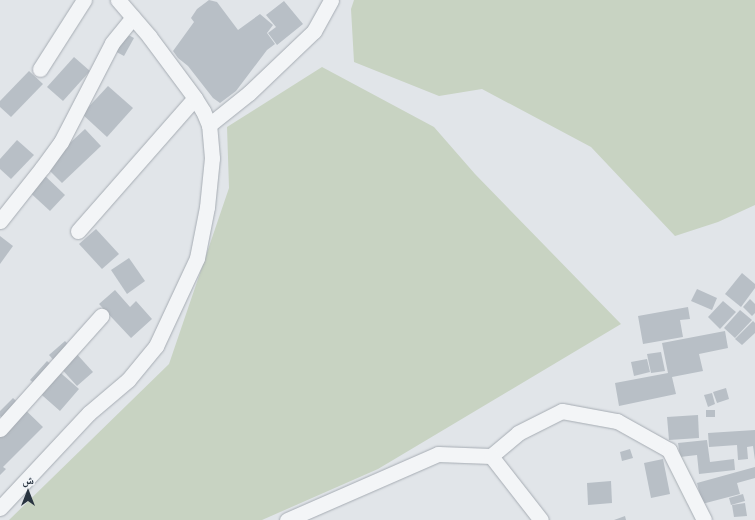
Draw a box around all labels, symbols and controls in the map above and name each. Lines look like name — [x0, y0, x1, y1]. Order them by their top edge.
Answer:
north arrow — [8, 472, 48, 512]
text: ش — [22, 474, 34, 486]

